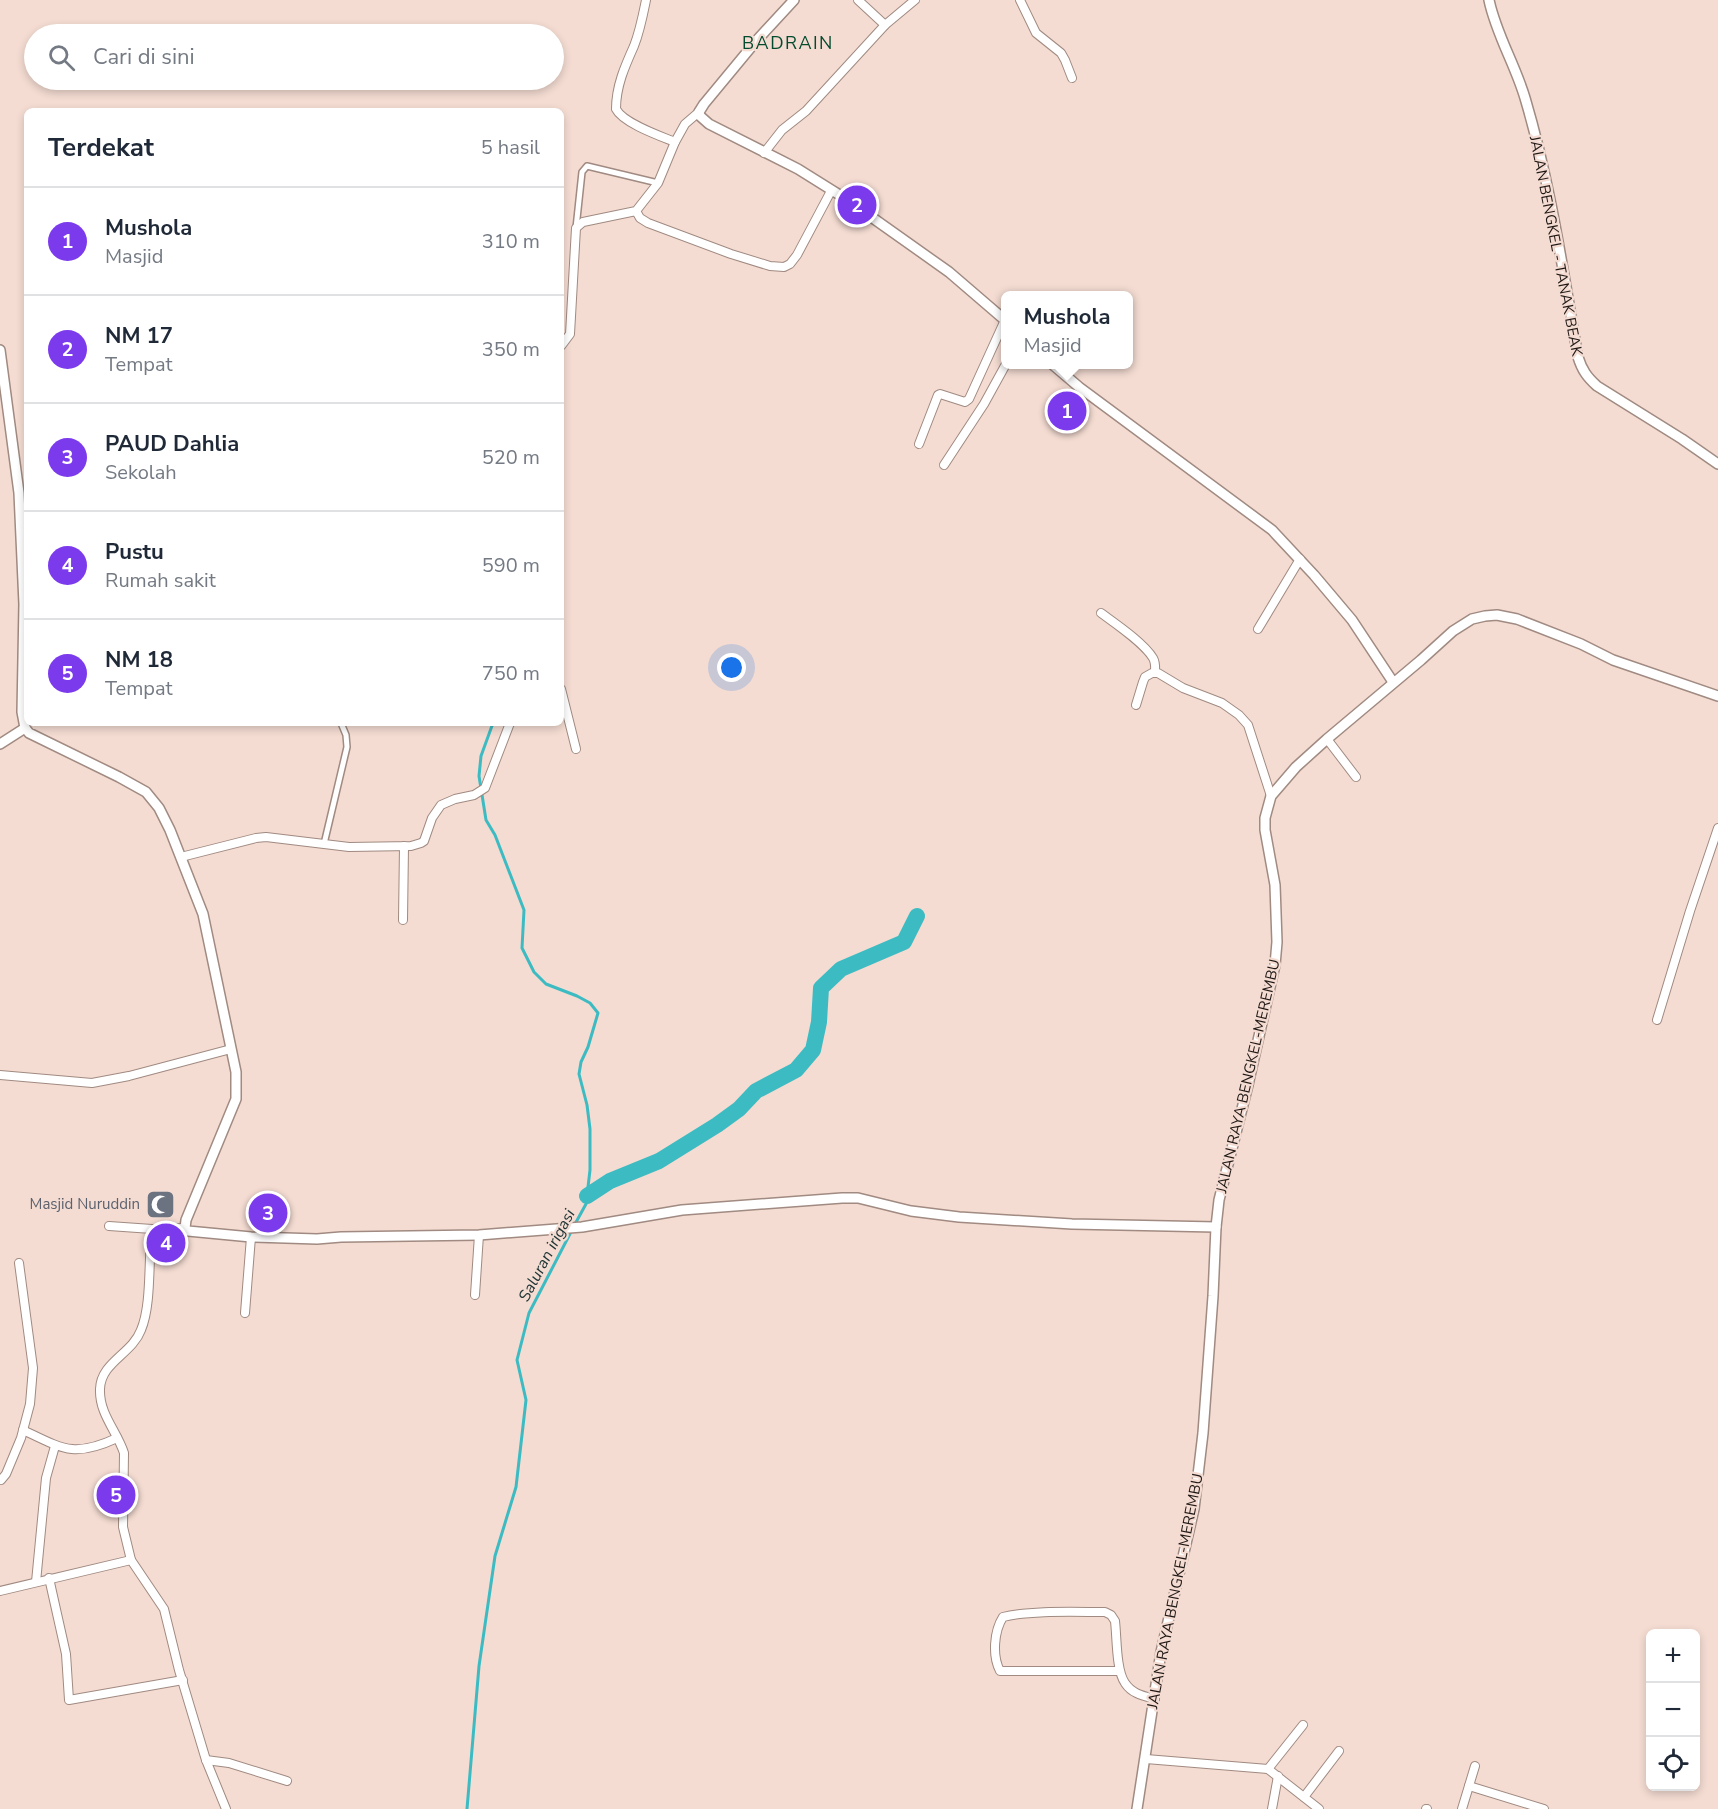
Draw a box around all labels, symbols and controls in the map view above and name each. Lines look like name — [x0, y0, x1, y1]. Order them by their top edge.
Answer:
search box — [24, 24, 564, 90]
district label: BADRAIN — [742, 31, 834, 55]
icon: search — [45, 41, 78, 74]
text: Cari di sini — [93, 42, 195, 72]
text: Terdekat — [48, 130, 154, 165]
street label: JALAN BENGKEL - TANAK BEAK — [1525, 133, 1587, 358]
text: 5 hasil — [481, 134, 540, 161]
pin: 2 — [838, 182, 876, 228]
text: Mushola — [105, 213, 192, 243]
text: 1 — [62, 228, 74, 255]
text: 310 m — [482, 228, 540, 255]
text: Masjid — [105, 243, 163, 270]
popup — [1001, 291, 1133, 369]
text: Mushola — [1023, 302, 1111, 332]
text: NM 17 — [105, 321, 173, 351]
text: Masjid — [1023, 332, 1082, 359]
text: 2 — [62, 336, 74, 363]
text: 350 m — [482, 336, 540, 363]
text: Tempat — [105, 351, 173, 378]
pin: 1 — [1048, 388, 1086, 434]
text: PAUD Dahlia — [105, 429, 239, 459]
text: 3 — [62, 444, 74, 471]
text: 520 m — [482, 444, 540, 471]
text: Sekolah — [105, 459, 177, 486]
text: Pustu — [105, 537, 164, 567]
text: 4 — [62, 552, 74, 579]
text: 590 m — [482, 552, 540, 579]
text: Rumah sakit — [105, 567, 216, 594]
text: NM 18 — [105, 645, 173, 675]
your location — [717, 653, 746, 682]
text: 5 — [62, 660, 74, 687]
text: 750 m — [482, 660, 540, 687]
text: Tempat — [105, 675, 173, 702]
street label: JALAN RAYA BENGKEL-MEREMBU — [1211, 957, 1285, 1196]
mosque icon: Masjid Nuruddin — [145, 1188, 177, 1220]
pin: 3 — [248, 1190, 288, 1236]
place label: Masjid Nuruddin — [30, 1194, 140, 1214]
water label: Saluran irigasi — [513, 1205, 581, 1306]
pin: 4 — [146, 1220, 186, 1266]
pin: 5 — [96, 1472, 136, 1518]
street label: JALAN RAYA BENGKEL-MEREMBU — [1142, 1472, 1208, 1711]
map controls — [1646, 1629, 1700, 1791]
button: + — [1646, 1629, 1700, 1683]
button: − — [1646, 1683, 1700, 1737]
button: locate — [1646, 1737, 1700, 1791]

